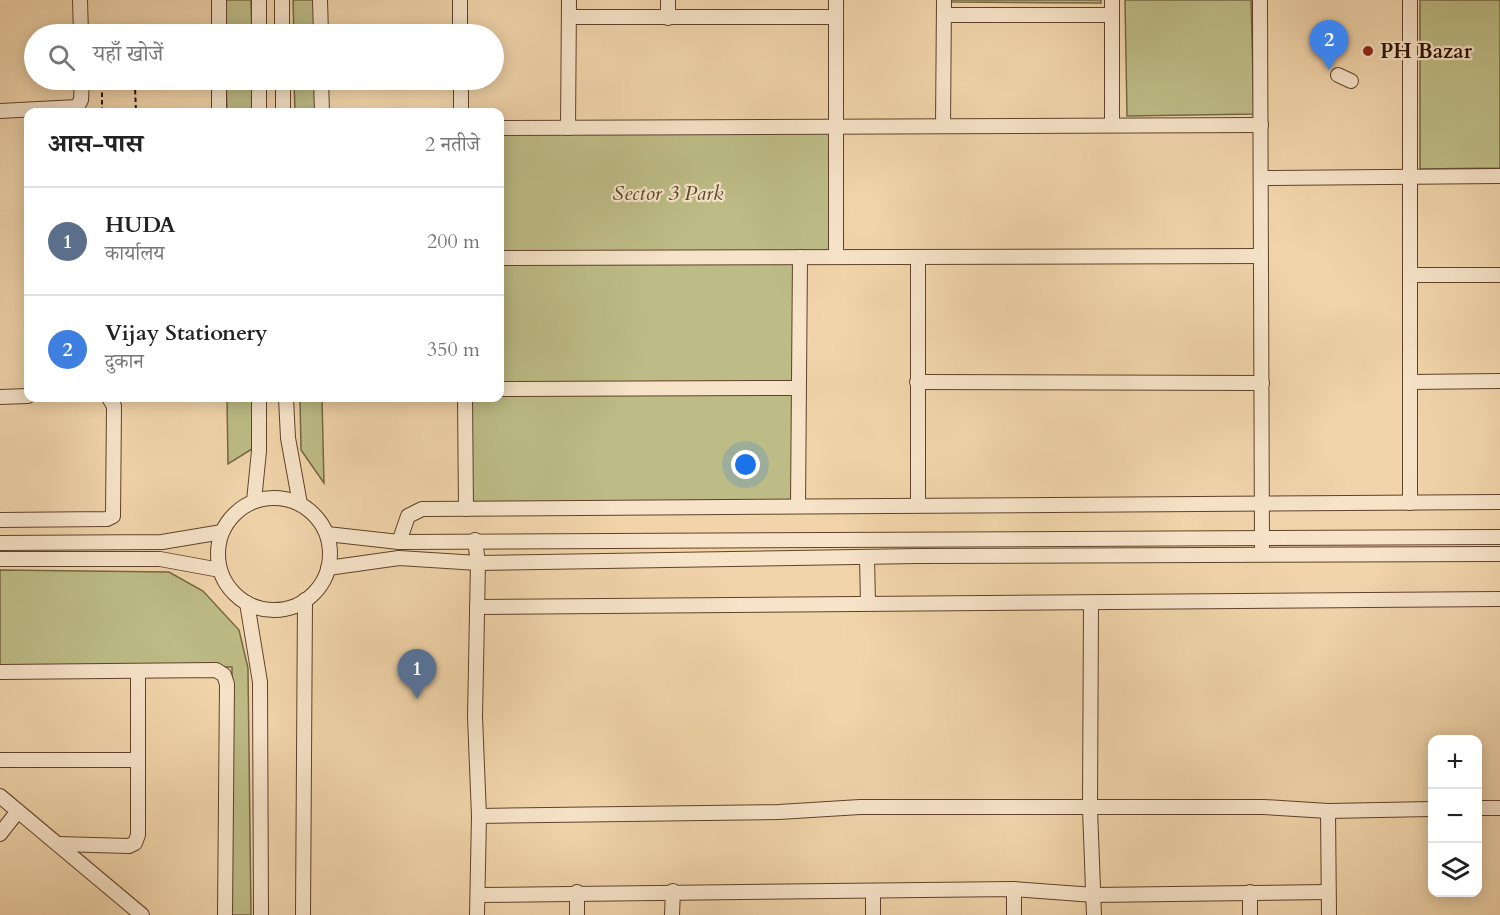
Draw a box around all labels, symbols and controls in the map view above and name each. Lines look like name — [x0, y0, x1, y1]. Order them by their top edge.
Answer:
pin: 2 — [1310, 20, 1348, 70]
search box — [24, 24, 504, 90]
place label: PH Bazar — [1380, 37, 1473, 66]
text: यहाँ खोजें — [93, 39, 163, 69]
icon: search — [45, 41, 78, 74]
marker: PH Bazar — [1361, 44, 1375, 58]
text: आस-पास — [48, 126, 143, 161]
text: 2 नतीजे — [425, 131, 480, 158]
park label: Sector 3 Park — [613, 179, 724, 208]
text: HUDA — [105, 210, 176, 240]
text: 1 — [62, 228, 73, 255]
text: 200 m — [427, 228, 480, 255]
text: कार्यालय — [105, 240, 164, 267]
text: Vijay Stationery — [105, 318, 268, 348]
text: 2 — [62, 336, 73, 363]
text: 350 m — [427, 336, 480, 363]
text: दुकान — [105, 348, 144, 375]
your location — [731, 450, 760, 479]
pin: 1 — [398, 650, 436, 699]
map controls — [1428, 735, 1482, 897]
button: + — [1428, 735, 1482, 789]
button: − — [1428, 789, 1482, 843]
button: layers — [1428, 843, 1482, 897]

